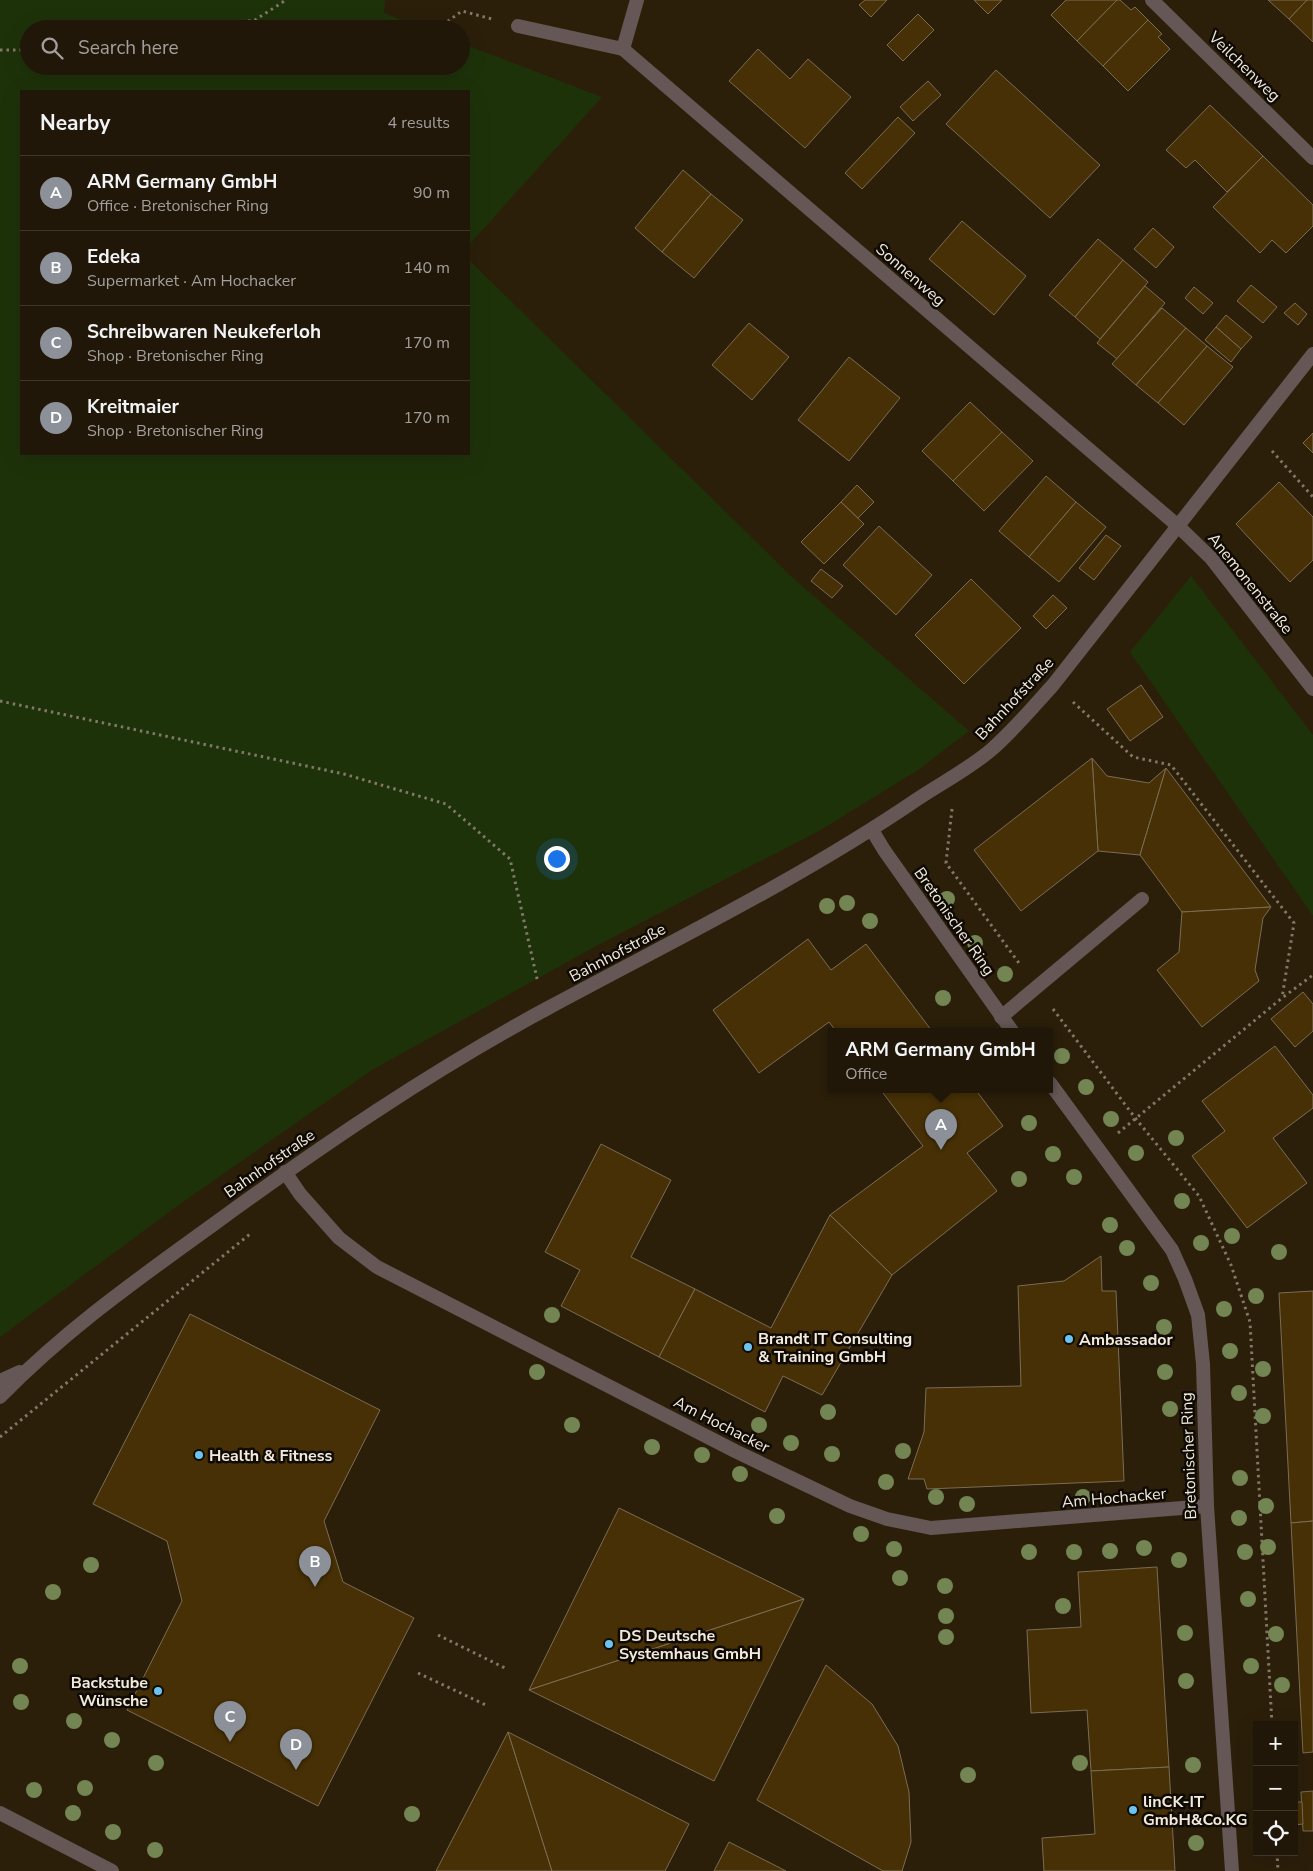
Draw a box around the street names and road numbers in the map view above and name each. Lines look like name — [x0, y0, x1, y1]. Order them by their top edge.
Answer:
street label: Veilchenweg — [1203, 26, 1285, 107]
street label: Sonnenweg — [871, 238, 950, 311]
street label: Anemonenstraße — [1203, 528, 1298, 639]
street label: Bahnhofstraße — [970, 652, 1059, 745]
street label: Bretonischer Ring — [909, 863, 1000, 980]
street label: Bahnhofstraße — [565, 918, 670, 988]
street label: Bahnhofstraße — [220, 1124, 319, 1203]
street label: Am Hochacker — [670, 1391, 774, 1459]
street label: Bretonischer Ring — [1176, 1392, 1202, 1520]
street label: Am Hochacker — [1061, 1482, 1168, 1514]

